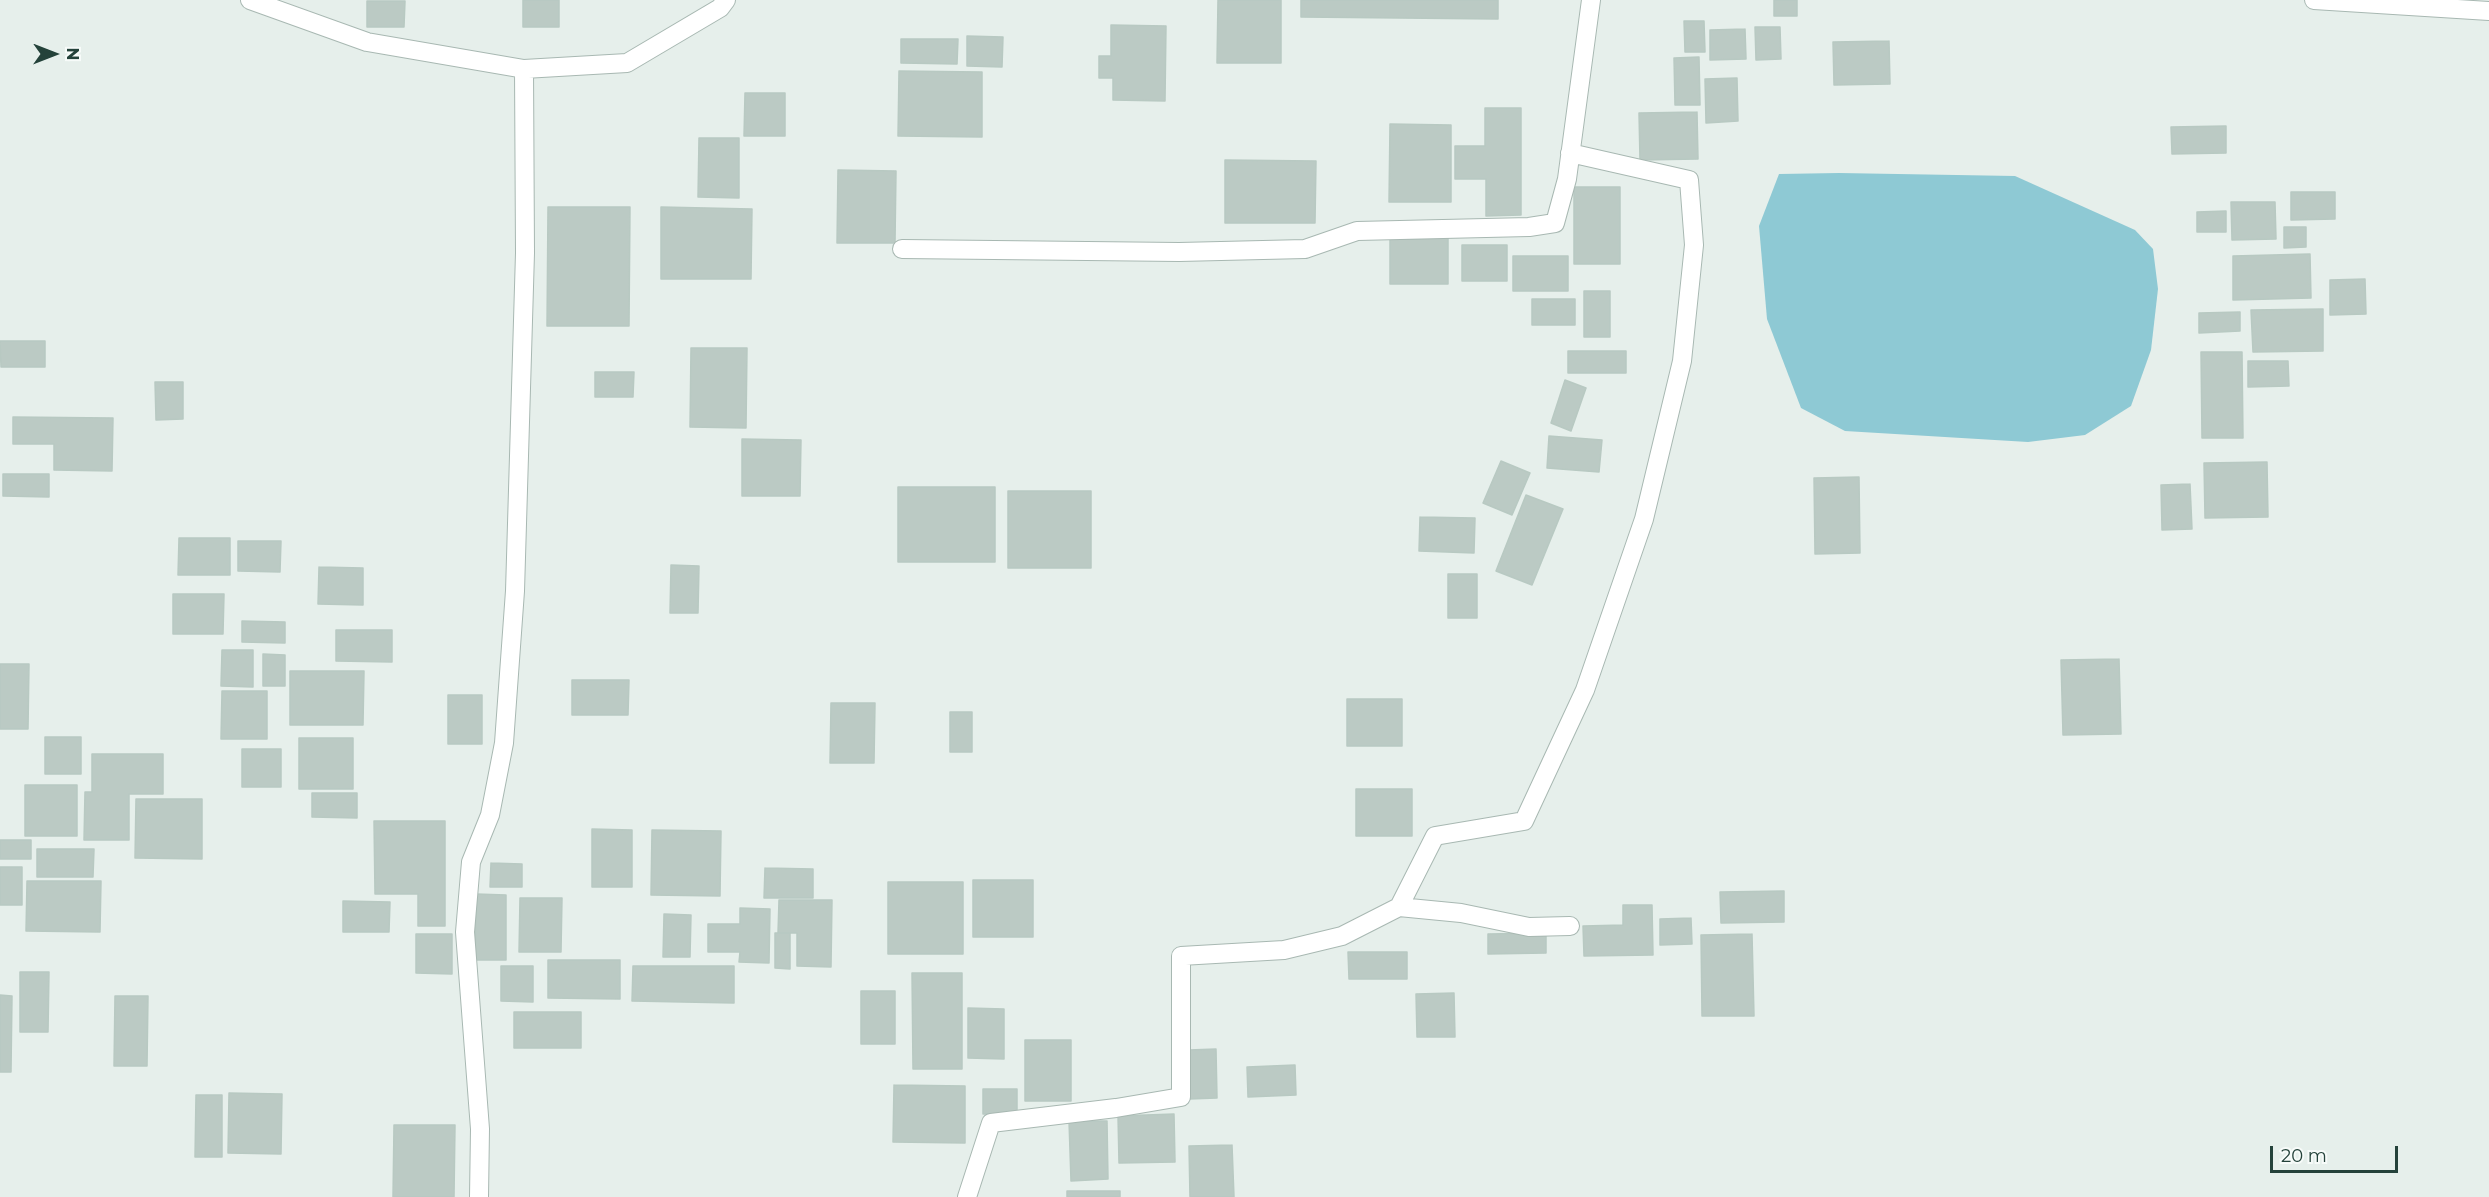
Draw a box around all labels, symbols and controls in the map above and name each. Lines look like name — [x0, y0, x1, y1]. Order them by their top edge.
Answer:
north arrow — [24, 24, 84, 84]
text: N — [63, 48, 82, 60]
scale bar — [2273, 1134, 2400, 1172]
text: 20 m — [2281, 1145, 2327, 1167]

